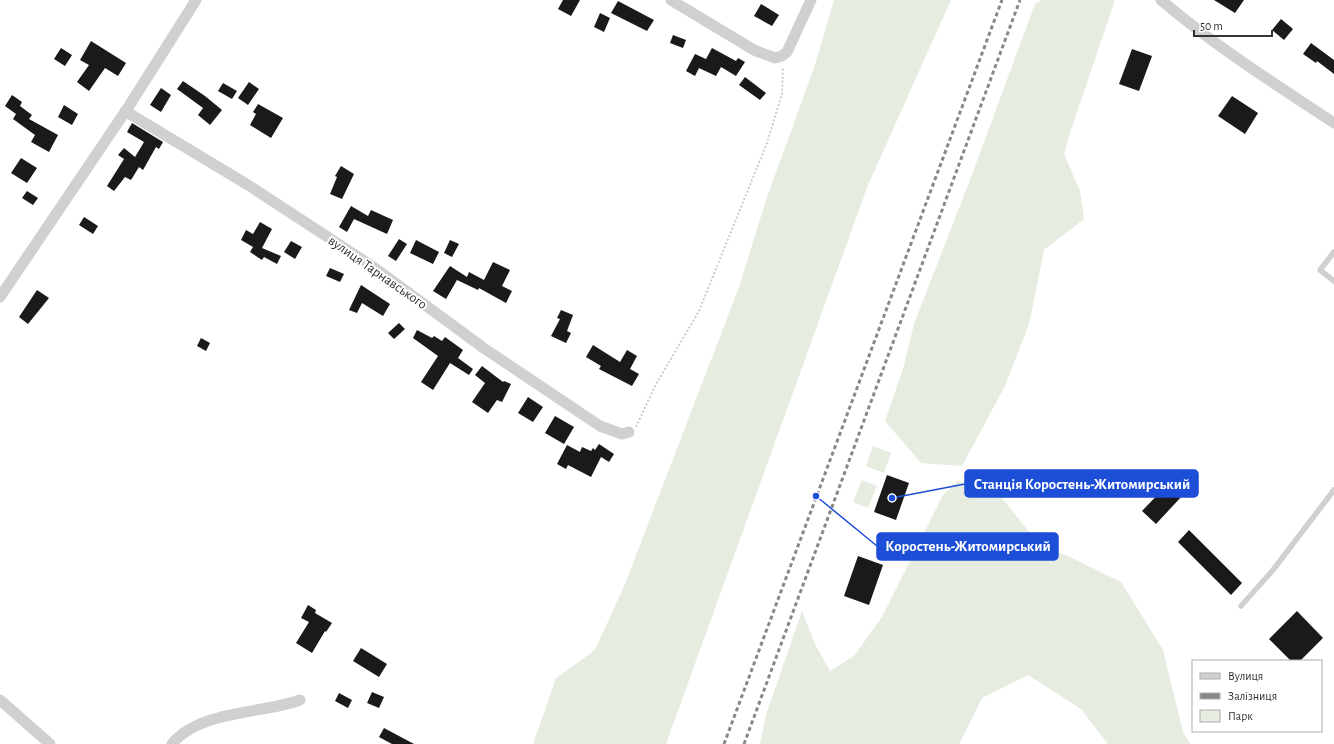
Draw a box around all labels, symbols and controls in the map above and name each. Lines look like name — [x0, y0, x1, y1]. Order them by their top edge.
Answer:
scale bar — [1194, 12, 1272, 38]
text: 50 m — [1200, 20, 1223, 32]
street label: вулиця Тарнавського — [326, 234, 430, 312]
callout: Станція Коростень-Житомирський — [965, 470, 1198, 497]
text: Станція Коростень-Житомирський — [974, 477, 1190, 492]
callout: Коростень-Житомирський — [877, 533, 1058, 560]
text: Коростень-Житомирський — [885, 539, 1051, 554]
legend — [1192, 660, 1322, 732]
text: Вулиця — [1228, 670, 1263, 683]
text: Залізниця — [1228, 690, 1277, 702]
text: Парк — [1228, 710, 1253, 722]

